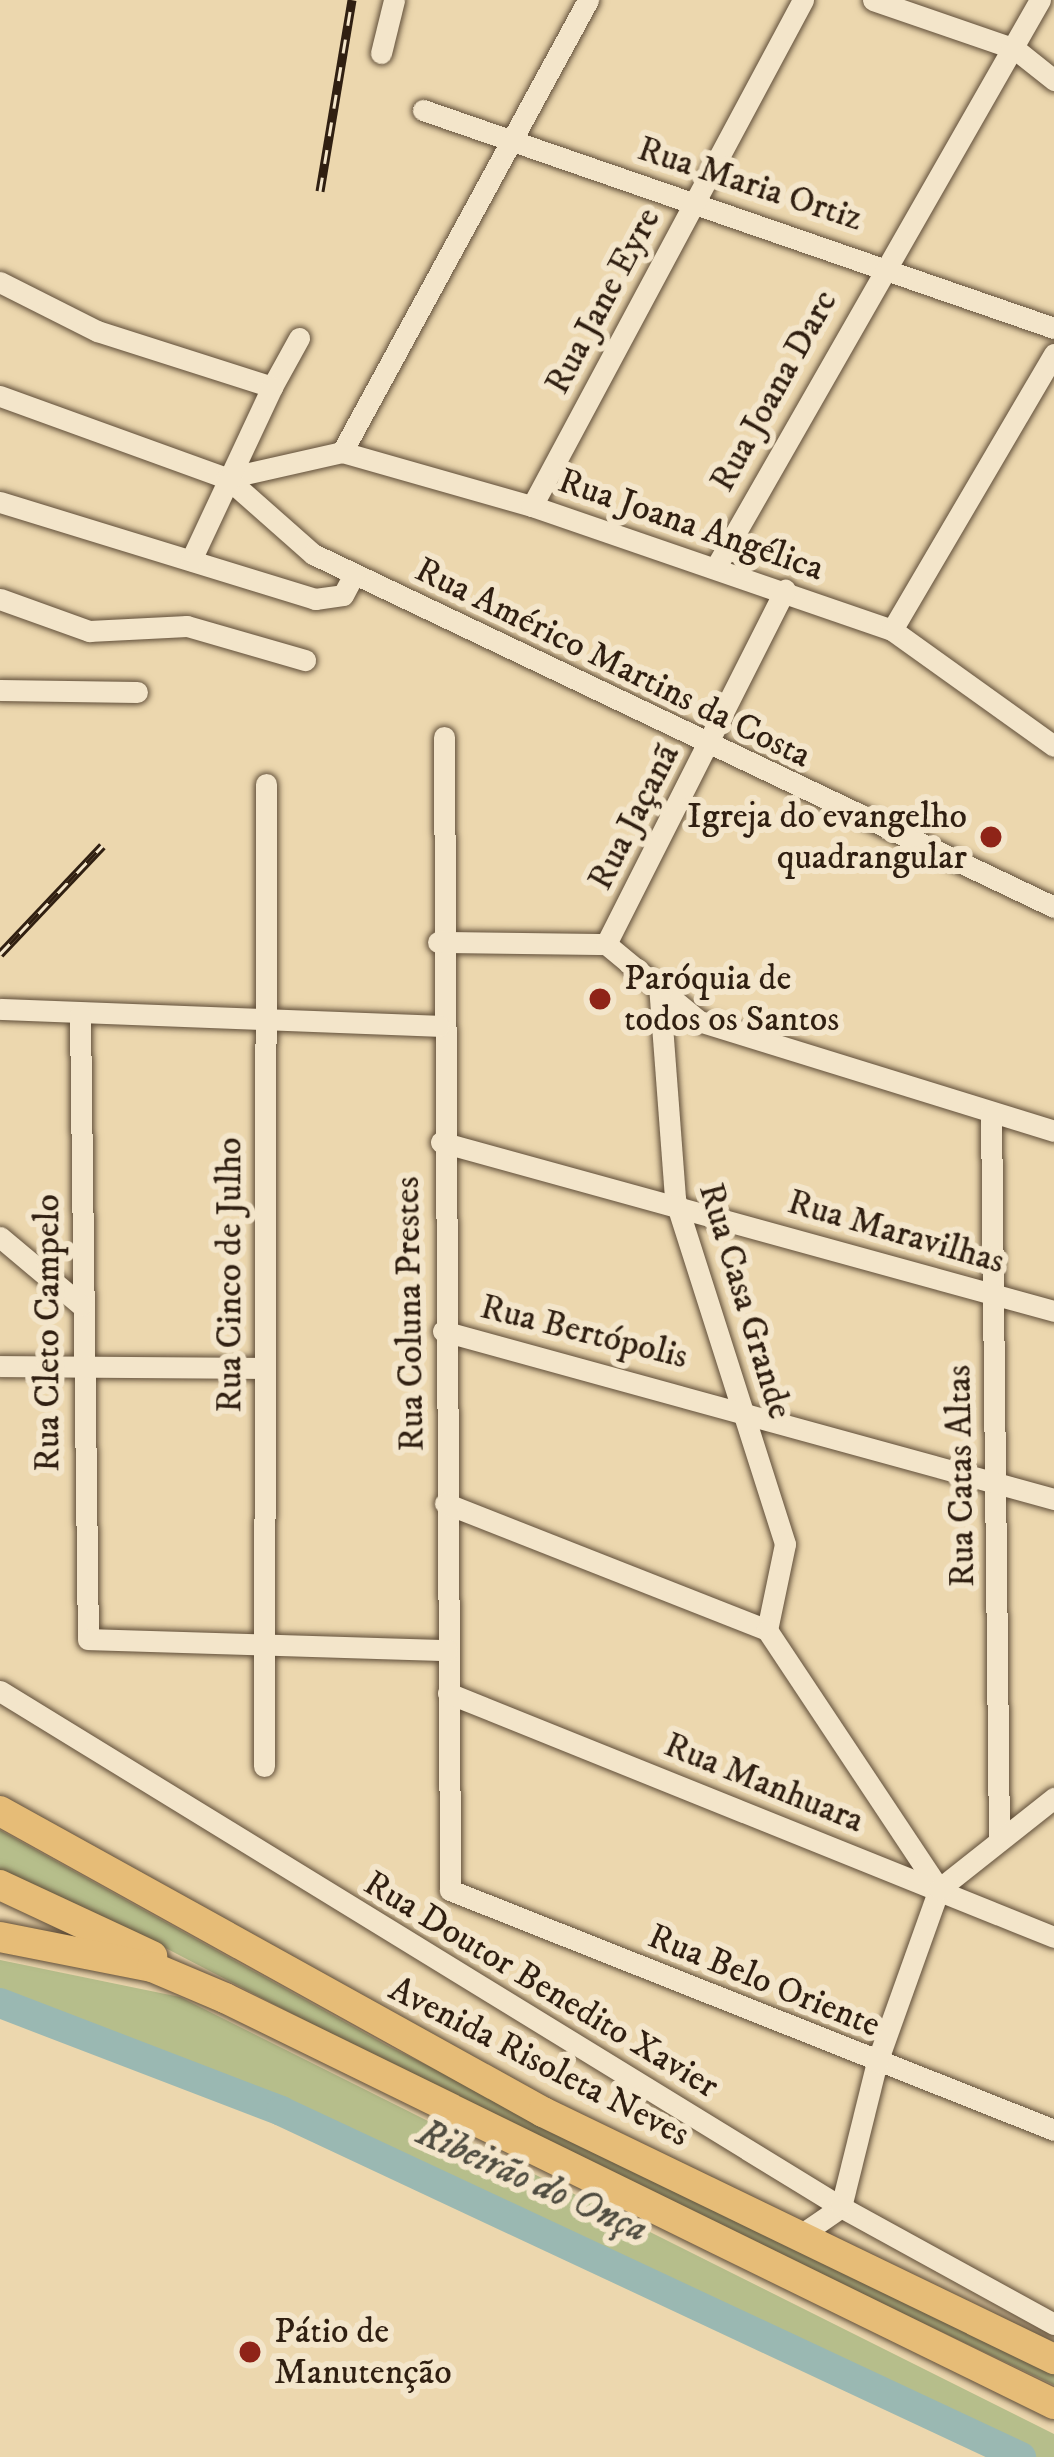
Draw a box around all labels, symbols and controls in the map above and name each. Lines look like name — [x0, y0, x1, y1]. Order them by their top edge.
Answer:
street label: Rua Maria Ortiz — [632, 127, 868, 241]
street label: Rua Jane Eyre — [536, 200, 670, 402]
street label: Rua Joana Darc — [701, 283, 847, 499]
street label: Rua Joana Angélica — [553, 459, 829, 591]
street label: Rua Américo Martins da Costa — [408, 548, 818, 778]
street label: Rua Jaçanã — [579, 737, 689, 897]
place label: Igreja do evangelho quadrangular — [687, 794, 967, 879]
marker: Igreja do evangelho quadrangular — [978, 824, 1004, 850]
place label: Paróquia de todos os Santos — [624, 956, 839, 1041]
marker: Paróquia de todos os Santos — [587, 986, 613, 1012]
street label: Rua Cinco de Julho — [208, 1137, 252, 1413]
street label: Rua Coluna Prestes — [386, 1176, 434, 1452]
street label: Rua Casa Grande — [689, 1178, 801, 1424]
street label: Rua Maravilhas — [783, 1180, 1009, 1284]
street label: Rua Cleto Campelo — [26, 1194, 70, 1472]
street label: Rua Bertópolis — [476, 1285, 692, 1379]
street label: Rua Catas Altas — [937, 1364, 985, 1588]
street label: Rua Manhuara — [658, 1723, 870, 1843]
street label: Rua Doutor Benedito Xavier — [356, 1862, 726, 2108]
street label: Rua Belo Oriente — [642, 1915, 886, 2047]
street label: Avenida Risoleta Neves — [382, 1968, 696, 2156]
water label: Ribeirão do Onça — [409, 2110, 655, 2254]
place label: Pátio de Manutenção — [274, 2309, 452, 2394]
marker: Pátio de Manutenção — [237, 2339, 263, 2365]

